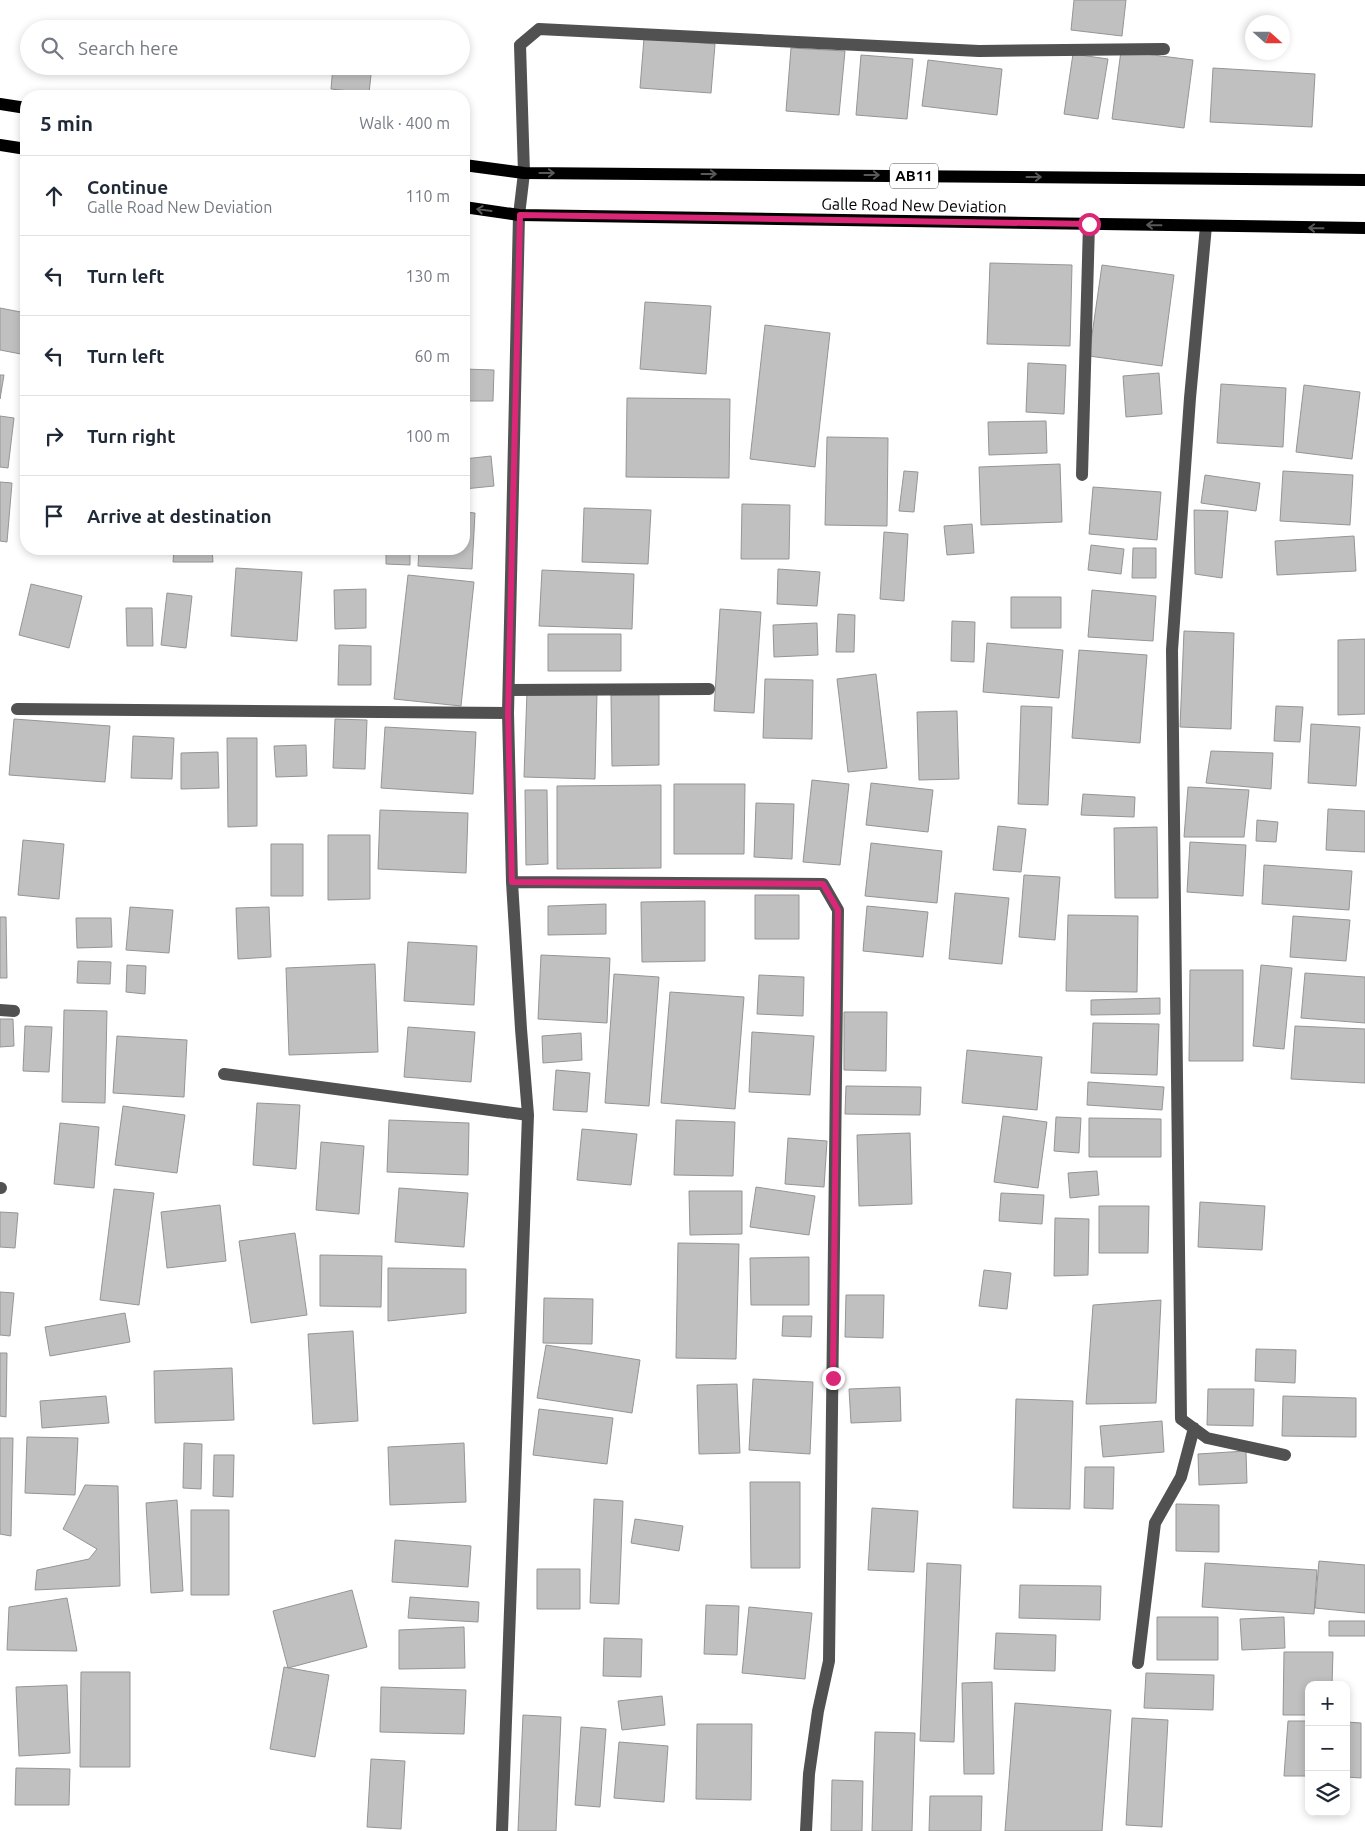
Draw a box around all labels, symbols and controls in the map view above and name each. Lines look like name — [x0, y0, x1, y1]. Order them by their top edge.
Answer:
north arrow — [1245, 15, 1290, 60]
search box — [20, 20, 470, 75]
icon: search — [38, 34, 66, 62]
text: Search here — [78, 37, 178, 59]
text: 5 min — [40, 111, 93, 135]
text: Walk · 400 m — [359, 114, 450, 132]
road number: AB11 — [890, 164, 938, 188]
one-way arrow — [538, 168, 555, 178]
one-way arrow — [701, 169, 717, 179]
one-way arrow — [864, 171, 880, 180]
one-way arrow — [1026, 172, 1042, 182]
text: Continue — [87, 176, 168, 198]
icon: ahead — [40, 182, 68, 210]
text: 110 m — [405, 187, 450, 205]
street label: Galle Road New Deviation — [821, 194, 1007, 216]
text: Galle Road New Deviation — [87, 198, 272, 216]
one-way arrow — [477, 205, 493, 215]
route start — [1078, 213, 1101, 236]
one-way arrow — [1146, 220, 1162, 230]
one-way arrow — [1309, 223, 1325, 232]
icon: left — [40, 262, 68, 290]
text: Turn left — [87, 265, 165, 287]
text: 130 m — [405, 267, 450, 285]
icon: left — [40, 342, 68, 370]
text: Turn left — [87, 345, 165, 367]
text: 60 m — [414, 347, 450, 365]
icon: right — [40, 422, 68, 450]
text: Turn right — [87, 425, 175, 447]
text: 100 m — [405, 427, 450, 445]
icon: arrive — [40, 502, 68, 530]
text: Arrive at destination — [87, 505, 272, 527]
route end — [822, 1367, 845, 1390]
map controls — [1305, 1681, 1350, 1816]
button: + — [1305, 1681, 1350, 1726]
button: − — [1305, 1726, 1350, 1771]
button: layers — [1305, 1771, 1350, 1816]

